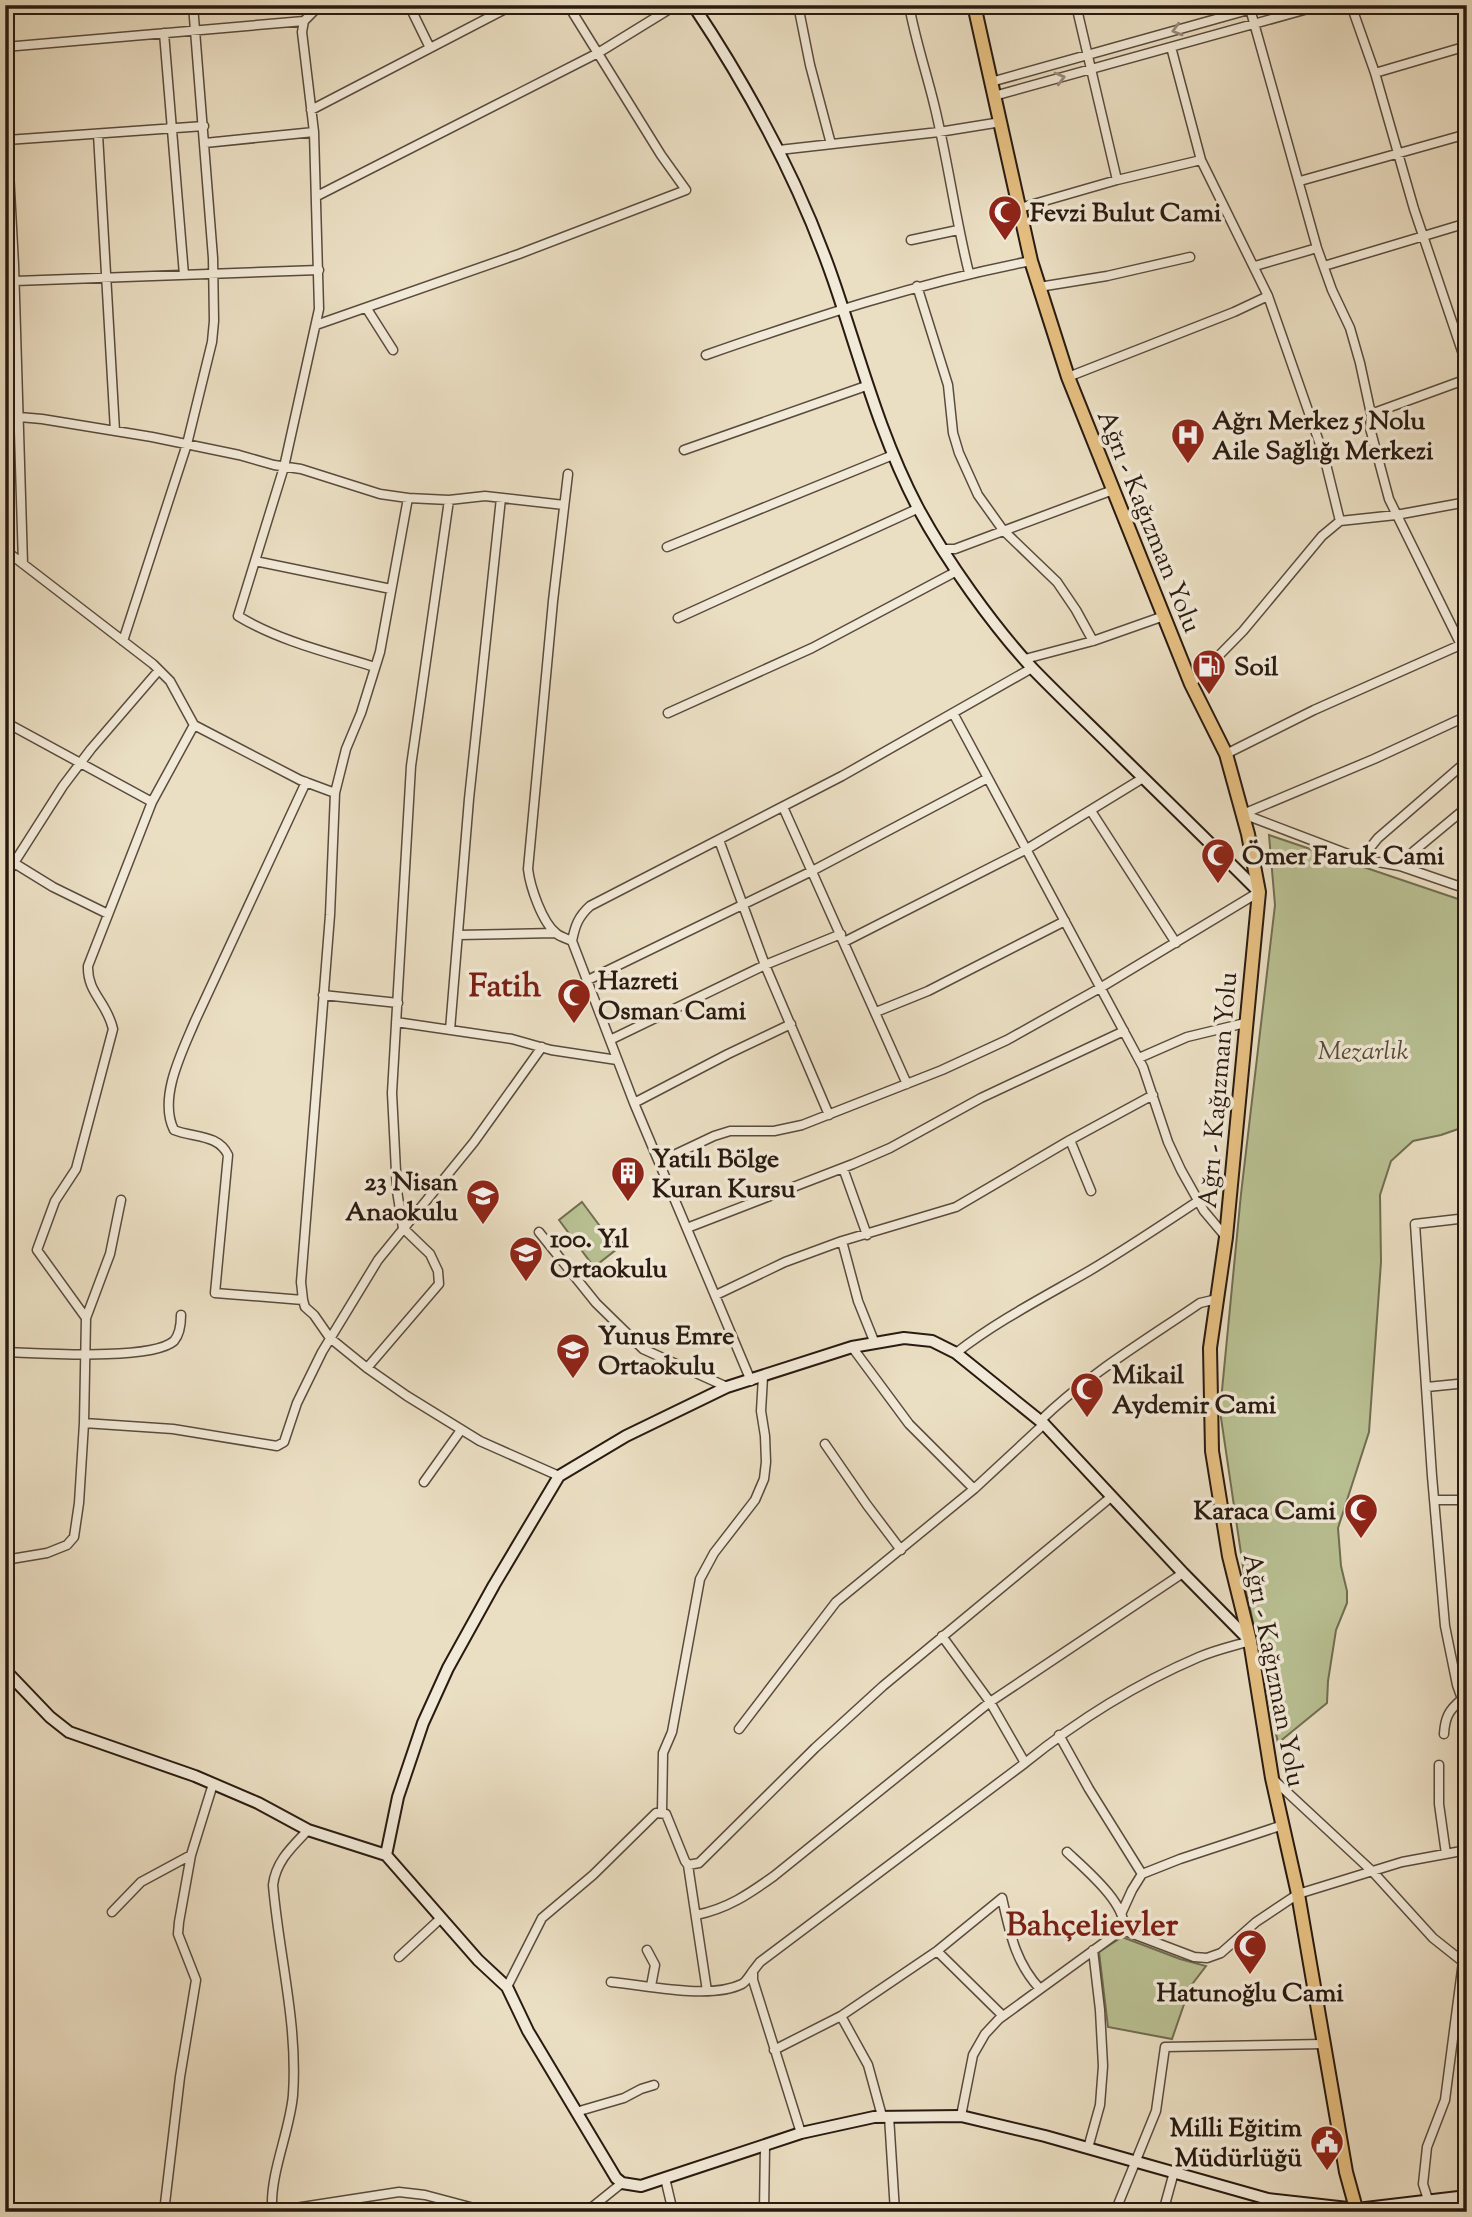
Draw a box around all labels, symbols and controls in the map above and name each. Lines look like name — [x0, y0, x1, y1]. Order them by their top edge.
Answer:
one-way arrow — [1171, 22, 1183, 36]
one-way arrow — [1054, 71, 1066, 86]
mosque icon: Fevzi Bulut Cami — [986, 193, 1024, 242]
place label: Fevzi Bulut Cami — [1030, 196, 1222, 233]
place label: Ağrı Merkez 5 Nolu Aile Sağlığı Merkezi — [1212, 404, 1434, 471]
street label: Ağrı - Kağızman Yolu — [1086, 405, 1209, 639]
hospital icon: Ağrı Merkez 5 Nolu Aile Sağlığı Merkezi — [1169, 416, 1207, 465]
fuel station icon: Soil — [1190, 647, 1228, 696]
place label: Soil — [1234, 650, 1279, 687]
mosque icon: Ömer Faruk Cami — [1199, 836, 1237, 885]
place label: Ömer Faruk Cami — [1242, 839, 1445, 876]
district label: Fatih — [469, 964, 542, 1012]
place label: Hazreti Osman Cami — [598, 964, 747, 1031]
street label: Ağrı - Kağızman Yolu — [1191, 970, 1248, 1210]
mosque icon: Hazreti Osman Cami — [555, 976, 593, 1025]
park label: Mezarlık — [1317, 1034, 1409, 1071]
place label: Yatılı Bölge Kuran Kursu — [652, 1142, 795, 1209]
building icon: Yatılı Bölge Kuran Kursu — [609, 1154, 647, 1203]
place label: 23 Nisan Anaokulu — [345, 1165, 459, 1232]
school or university icon: 23 Nisan Anaokulu — [464, 1177, 502, 1226]
place label: 100. Yıl Ortaokulu — [550, 1222, 667, 1289]
school or university icon: 100. Yıl Ortaokulu — [507, 1234, 545, 1283]
place label: Yunus Emre Ortaokulu — [598, 1319, 734, 1386]
school or university icon: Yunus Emre Ortaokulu — [554, 1331, 592, 1380]
place label: Mikail Aydemir Cami — [1112, 1358, 1277, 1425]
mosque icon: Mikail Aydemir Cami — [1068, 1370, 1106, 1419]
mosque icon: Karaca Cami — [1342, 1491, 1380, 1540]
place label: Karaca Cami — [1193, 1494, 1337, 1531]
street label: Ağrı - Kağızman Yolu — [1232, 1551, 1313, 1790]
district label: Bahçelievler — [1006, 1903, 1179, 1951]
mosque icon: Hatunoğlu Cami — [1231, 1927, 1269, 1976]
place label: Hatunoğlu Cami — [1156, 1976, 1344, 2013]
place label: Milli Eğitim Müdürlüğü — [1170, 2111, 1302, 2178]
public building icon: Milli Eğitim Müdürlüğü — [1308, 2123, 1346, 2172]

